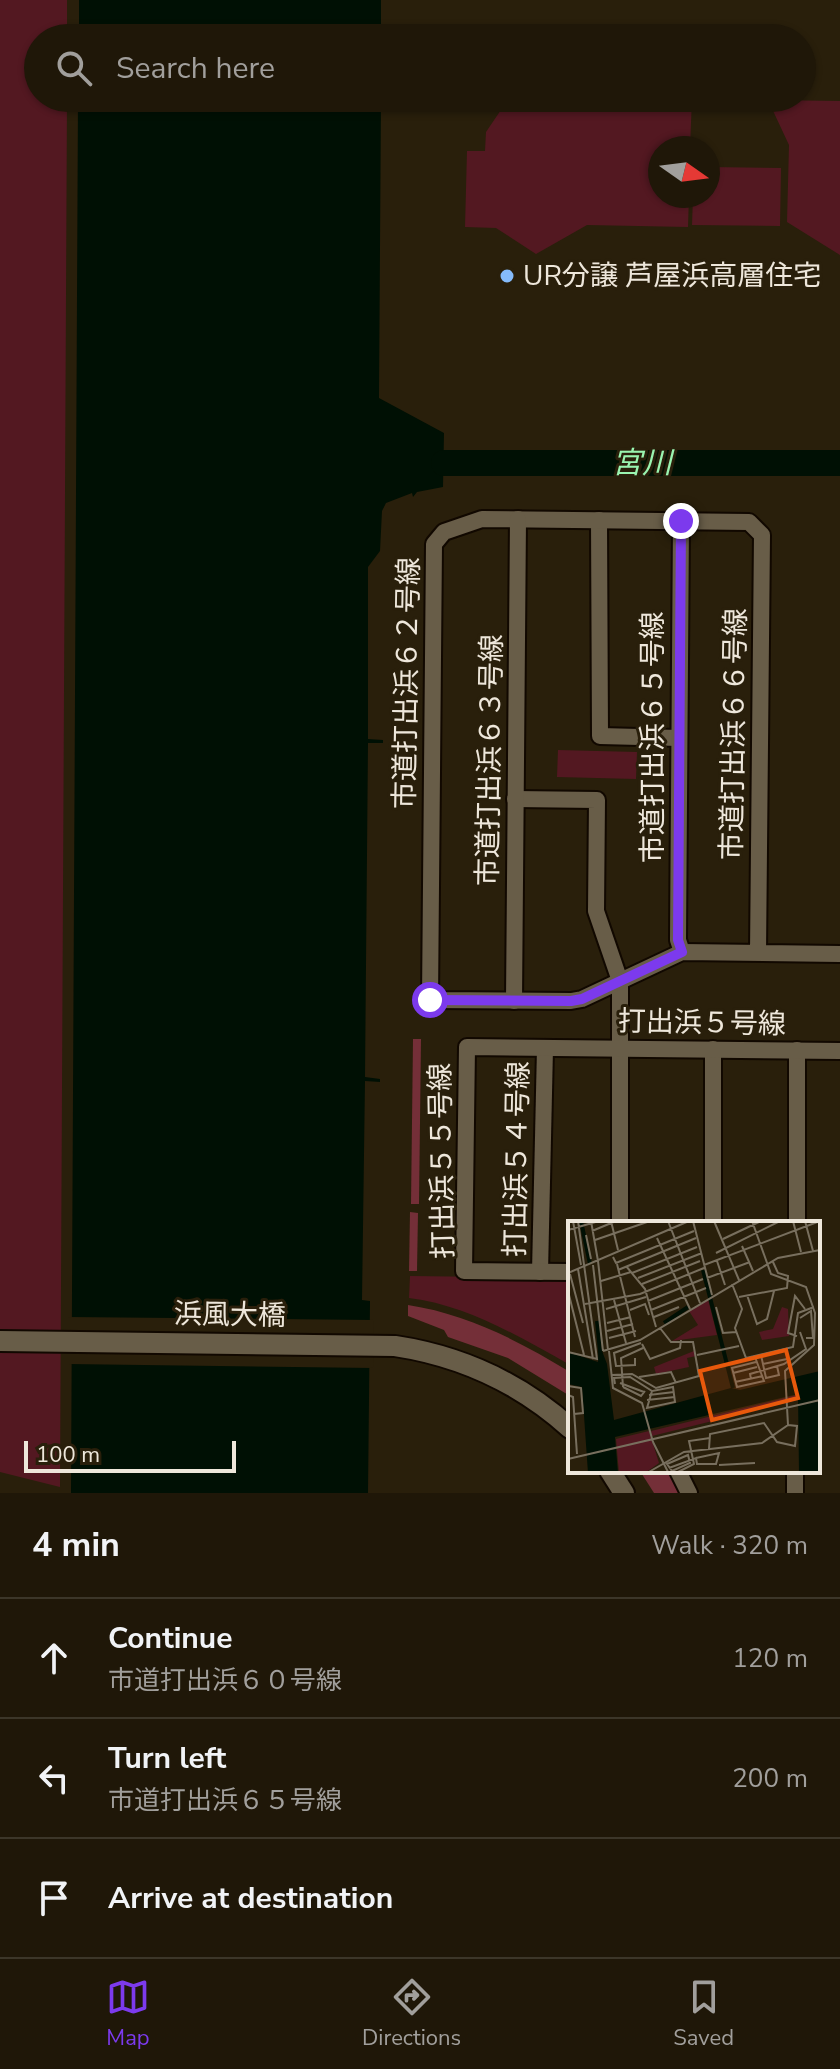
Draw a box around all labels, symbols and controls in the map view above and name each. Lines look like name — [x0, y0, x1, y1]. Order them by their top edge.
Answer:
search box — [24, 24, 816, 112]
icon: search — [52, 46, 96, 90]
text: Search here — [116, 48, 275, 89]
north arrow — [648, 136, 720, 208]
place label: UR分譲 芦屋浜高層住宅 — [523, 257, 821, 295]
marker: UR分譲 芦屋浜高層住宅 — [498, 267, 516, 285]
water label: 宮川 — [612, 443, 675, 484]
route end — [663, 503, 699, 539]
street label: 市道打出浜６２号線 — [386, 557, 428, 809]
street label: 市道打出浜６６号線 — [713, 608, 755, 860]
street label: 市道打出浜６５号線 — [634, 611, 672, 863]
street label: 市道打出浜６３号線 — [469, 634, 511, 886]
route start — [412, 982, 448, 1018]
street label: 打出浜５号線 — [618, 1003, 786, 1043]
street label: 打出浜５４号線 — [496, 1061, 538, 1257]
street label: 打出浜５５号線 — [421, 1063, 463, 1259]
inset map — [568, 1221, 820, 1473]
street label: 浜風大橋 — [174, 1295, 286, 1335]
scale bar — [24, 1437, 236, 1473]
text: 100 m — [36, 1440, 100, 1470]
text: 4 min — [32, 1522, 120, 1568]
text: Walk · 320 m — [651, 1528, 808, 1563]
text: Continue — [108, 1618, 233, 1659]
icon: ahead — [32, 1636, 76, 1680]
text: 120 m — [732, 1641, 808, 1676]
text: 市道打出浜６０号線 — [108, 1663, 342, 1698]
text: Turn left — [108, 1738, 226, 1779]
icon: left — [32, 1756, 76, 1800]
text: 200 m — [732, 1761, 808, 1796]
text: 市道打出浜６５号線 — [108, 1783, 342, 1818]
icon: arrive — [32, 1876, 76, 1920]
text: Arrive at destination — [108, 1878, 393, 1919]
tab: Map — [106, 1975, 150, 2053]
tab: Directions — [362, 1975, 461, 2053]
tab: Saved — [673, 1975, 734, 2053]

